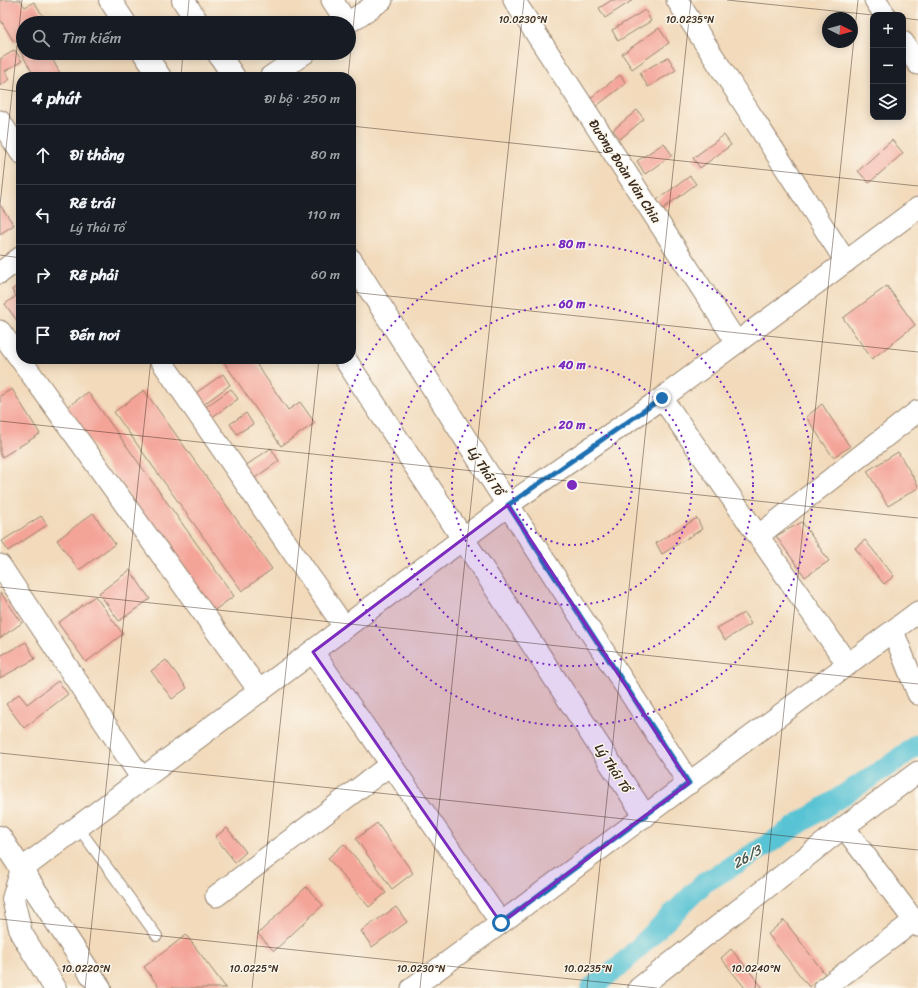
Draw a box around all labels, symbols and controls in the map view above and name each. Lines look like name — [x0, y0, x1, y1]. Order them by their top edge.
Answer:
text: 10.0230°N — [499, 11, 547, 29]
text: 10.0235°N — [666, 11, 714, 29]
north arrow — [822, 12, 858, 48]
map controls — [870, 12, 906, 120]
button: + — [870, 12, 906, 48]
search box — [16, 16, 356, 60]
text: Tìm kiếm — [62, 25, 121, 51]
icon: search — [30, 27, 52, 49]
button: − — [870, 48, 906, 84]
text: 4 phút — [32, 83, 81, 113]
button: layers — [870, 84, 906, 120]
text: Đi bộ · 250 m — [264, 87, 340, 110]
street label: Đường Đoàn Văn Chia — [583, 114, 668, 228]
text: Đi thẳng — [70, 142, 125, 168]
text: 80 m — [311, 143, 340, 166]
icon: ahead — [32, 144, 54, 166]
text: Rẽ trái — [70, 190, 115, 216]
text: 110 m — [307, 203, 340, 226]
icon: left — [32, 204, 54, 226]
text: Lý Thái Tổ — [70, 216, 125, 239]
text: 80 m — [557, 233, 586, 255]
text: Rẽ phải — [70, 262, 118, 288]
text: 60 m — [311, 263, 340, 286]
icon: right — [32, 264, 54, 286]
text: 60 m — [558, 293, 586, 315]
text: Đến nơi — [70, 322, 120, 348]
icon: arrive — [32, 324, 54, 346]
text: 40 m — [557, 354, 586, 376]
route end — [653, 389, 671, 407]
text: 20 m — [558, 414, 586, 436]
street label: Lý Thái Tổ — [461, 442, 512, 502]
centre of rings — [565, 478, 579, 492]
street label: Lý Thái Tổ — [588, 739, 639, 799]
water label: 26/3 — [727, 837, 769, 876]
route start — [492, 914, 510, 932]
text: 10.0220°N — [61, 960, 111, 978]
text: 10.0225°N — [230, 960, 278, 978]
text: 10.0230°N — [397, 960, 445, 978]
text: 10.0235°N — [564, 960, 612, 978]
text: 10.0240°N — [731, 960, 781, 978]

